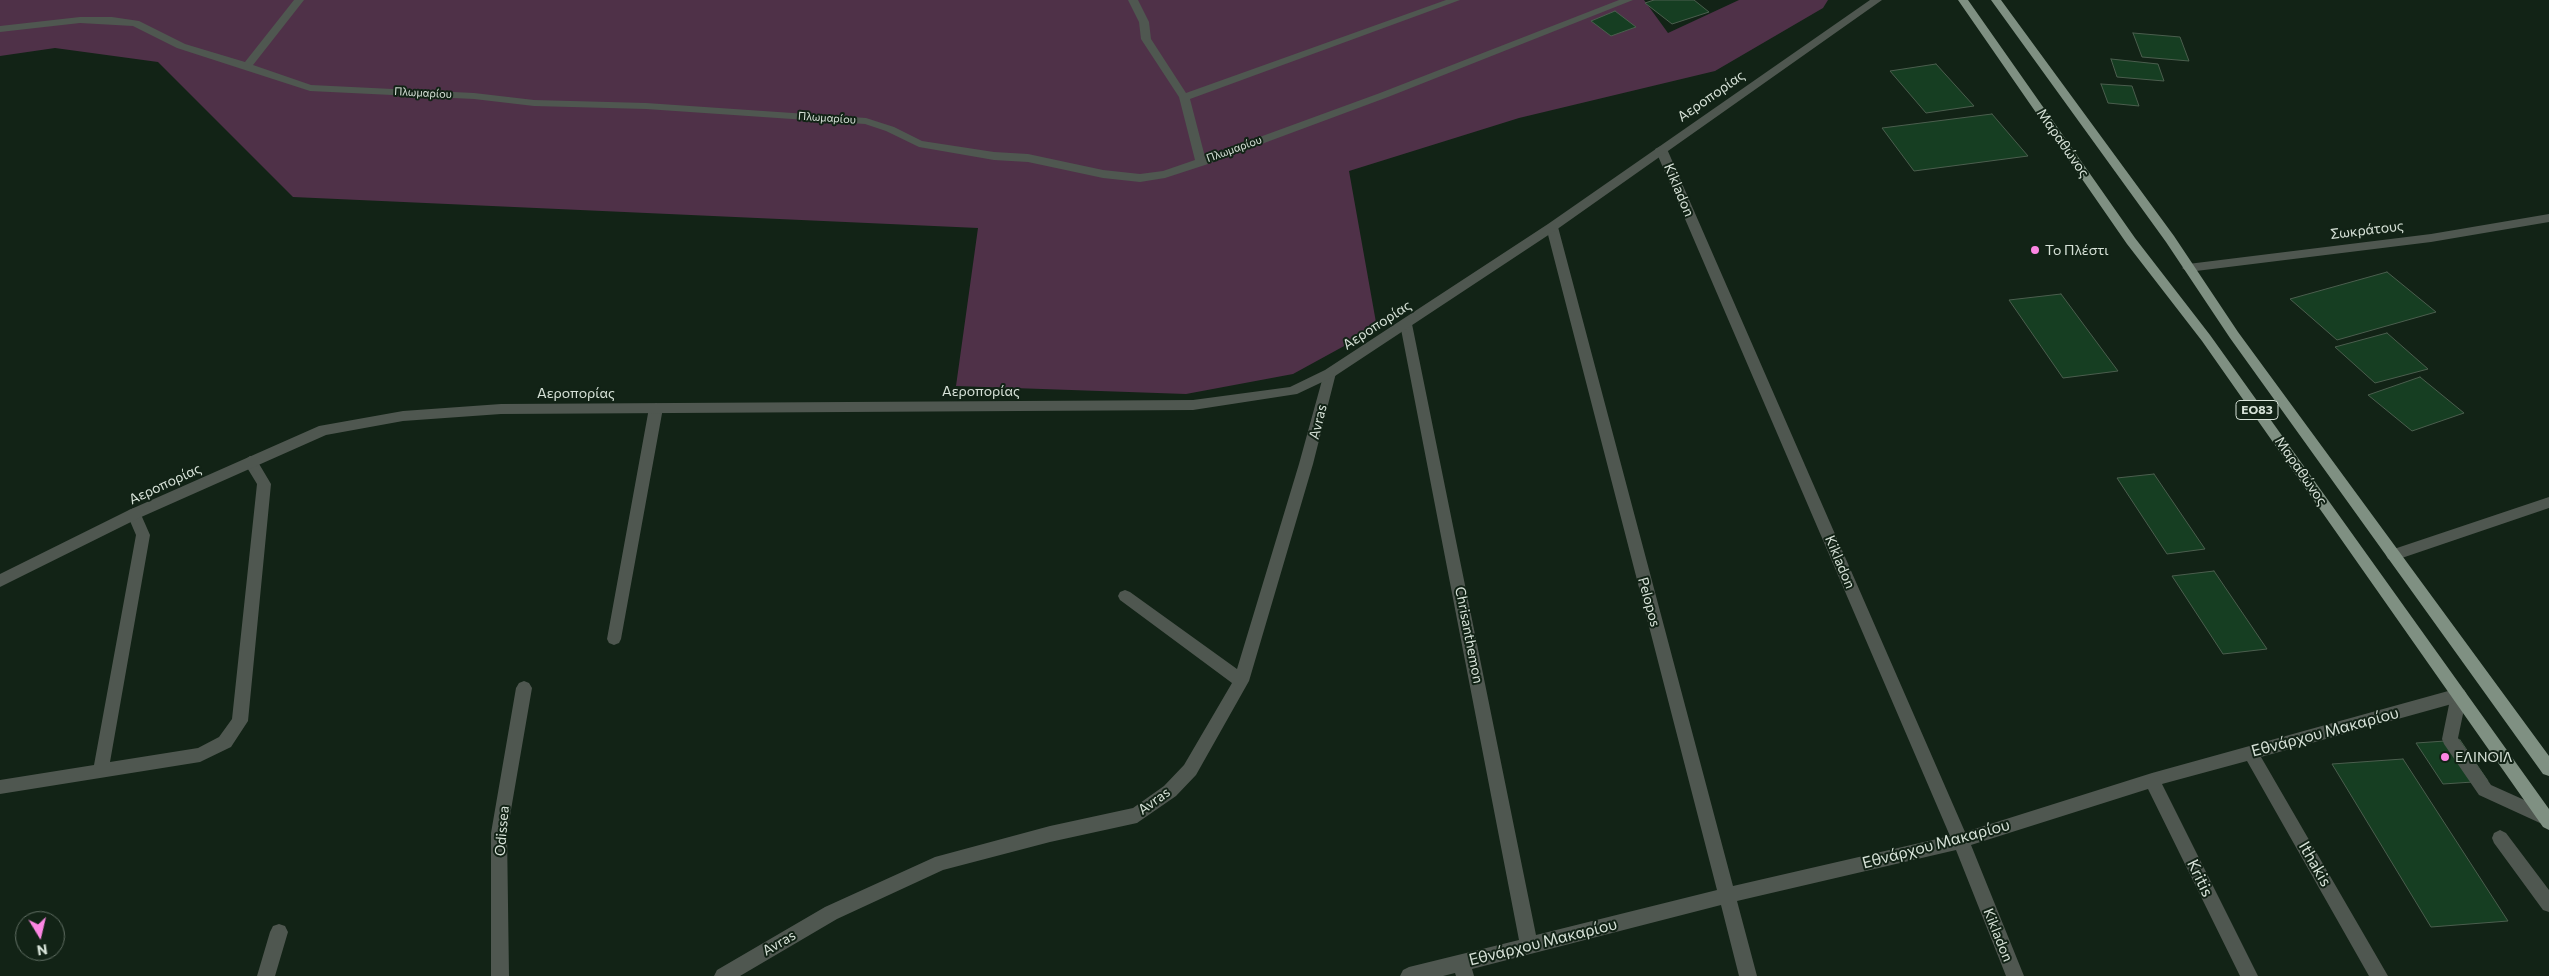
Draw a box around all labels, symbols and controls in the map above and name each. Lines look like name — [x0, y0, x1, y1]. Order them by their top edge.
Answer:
street label: Αεροπορίας — [1674, 67, 1748, 125]
street label: Πλωμαρίου — [394, 85, 452, 101]
street label: Μαραθώνος — [2033, 106, 2093, 180]
street label: Πλωμαρίου — [798, 109, 856, 127]
street label: Πλωμαρίου — [1205, 133, 1263, 165]
street label: Kikladon — [1660, 161, 1698, 219]
street label: Σωκράτους — [2329, 217, 2405, 243]
place label: Το Πλέστι — [2045, 242, 2109, 258]
marker: Το Πλέστι — [2029, 244, 2041, 256]
street label: Αεροπορίας — [1340, 297, 1414, 353]
street label: Αεροπορίας — [942, 383, 1020, 399]
street label: Αεροπορίας — [537, 385, 615, 401]
road number: ΕΟ83 — [2236, 400, 2278, 420]
street label: Avras — [1306, 403, 1330, 441]
street label: Μαραθώνος — [2271, 434, 2331, 508]
street label: Αεροπορίας — [126, 460, 204, 508]
street label: Kikladon — [1821, 533, 1859, 591]
street label: Pelopos — [1634, 575, 1664, 629]
street label: Chrisanthemon — [1451, 585, 1487, 685]
street label: Εθνάρχου Μακαρίου — [2249, 703, 2401, 761]
place label: ΕΛΙΝΟΙΛ — [2455, 749, 2512, 765]
marker: ΕΛΙΝΟΙΛ — [2439, 751, 2451, 763]
street label: Avras — [1135, 784, 1173, 818]
street label: Odissea — [491, 805, 513, 857]
street label: Εθνάρχου Μακαρίου — [1860, 815, 2012, 873]
street label: Ithakis — [2295, 838, 2335, 890]
street label: Kritis — [2183, 856, 2217, 900]
street label: Kikladon — [1980, 906, 2016, 964]
north arrow — [15, 911, 65, 961]
street label: Εθνάρχου Μακαρίου — [1467, 914, 1619, 970]
street label: Avras — [759, 927, 799, 959]
text: N — [36, 941, 49, 960]

